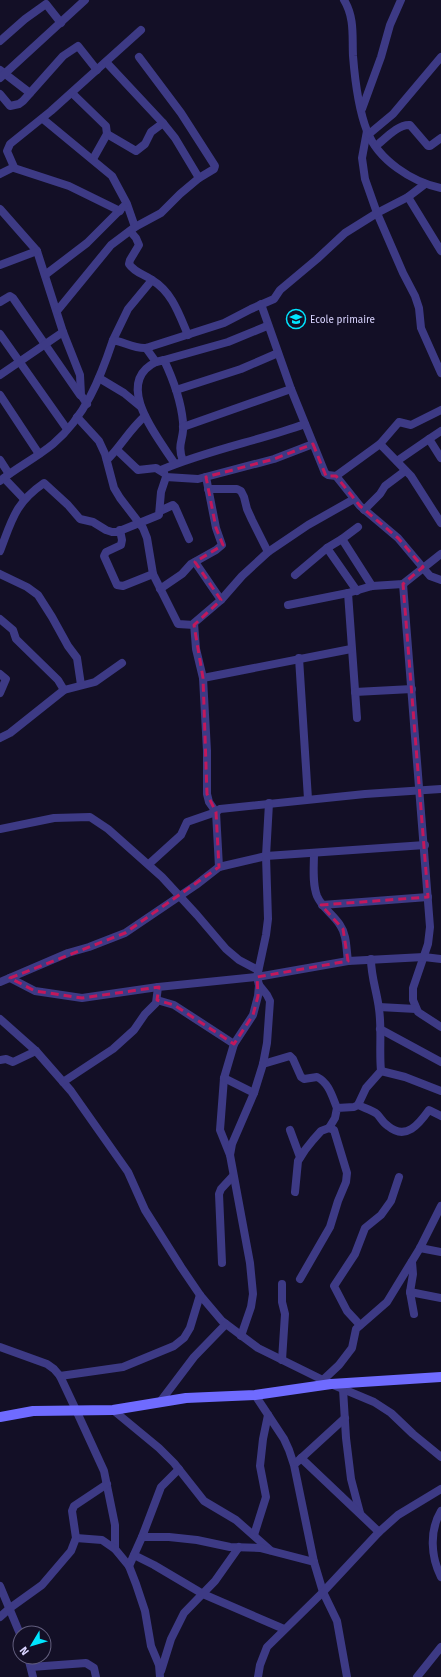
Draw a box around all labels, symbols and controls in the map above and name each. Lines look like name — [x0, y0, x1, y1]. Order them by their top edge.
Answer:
school or university icon: Ecole primaire — [285, 308, 307, 330]
place label: Ecole primaire — [310, 314, 375, 326]
north arrow — [12, 1625, 52, 1665]
text: N — [17, 1644, 32, 1658]

